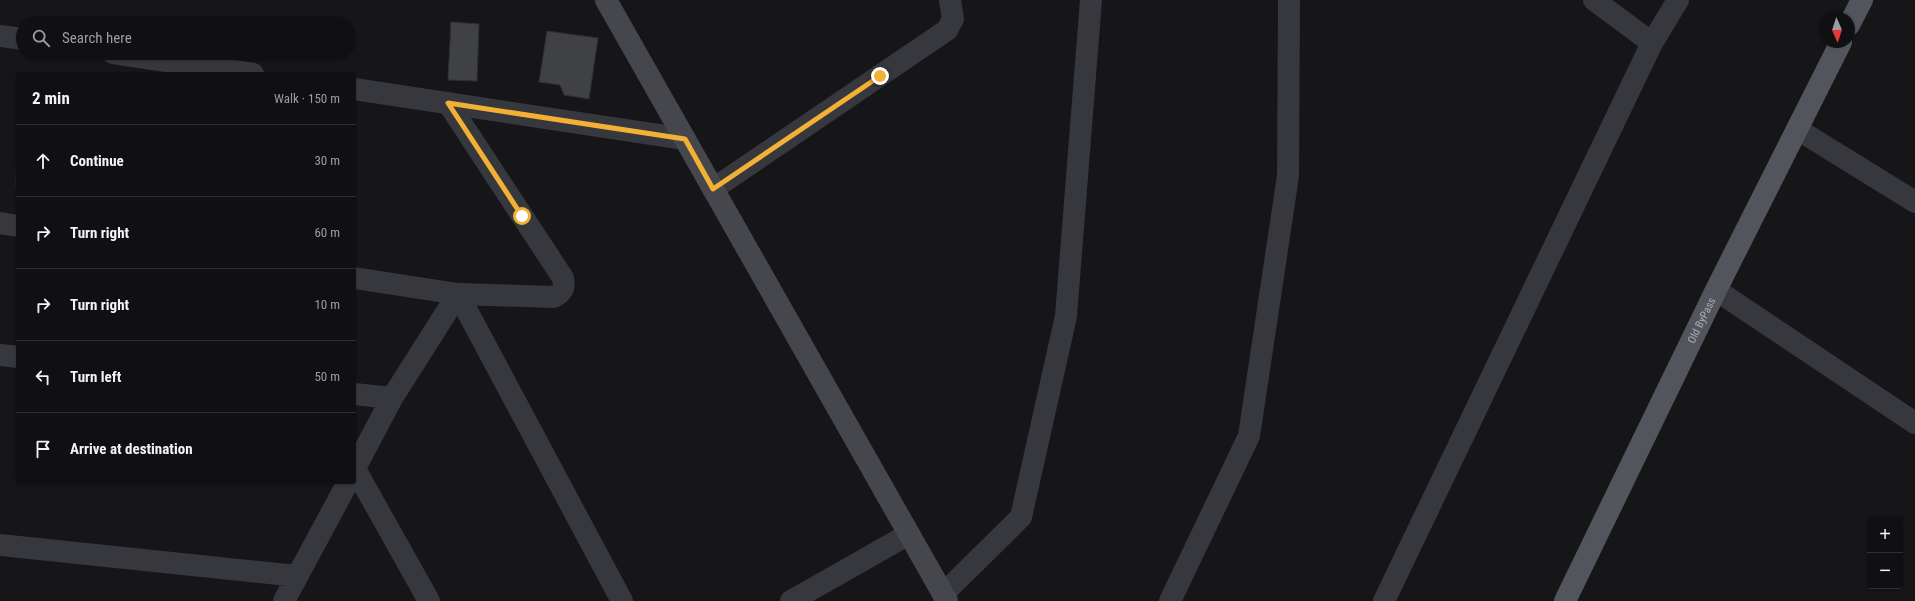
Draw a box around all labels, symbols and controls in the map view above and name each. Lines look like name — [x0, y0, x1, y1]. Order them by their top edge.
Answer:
north arrow — [1819, 12, 1855, 48]
search box — [16, 16, 356, 60]
icon: search — [30, 27, 52, 49]
text: Search here — [62, 29, 132, 47]
route end — [871, 67, 889, 85]
text: 2 min — [32, 88, 70, 108]
text: Walk · 150 m — [274, 91, 340, 106]
icon: ahead — [32, 150, 54, 172]
text: Continue — [70, 152, 124, 170]
text: 30 m — [314, 153, 340, 168]
route start — [513, 207, 531, 225]
icon: right — [32, 222, 54, 244]
text: Turn right — [70, 224, 129, 242]
text: 60 m — [314, 225, 340, 240]
icon: right — [32, 294, 54, 316]
street label: Old ByPass — [1685, 295, 1718, 345]
text: Turn right — [70, 296, 129, 314]
text: 10 m — [314, 297, 340, 312]
icon: left — [32, 366, 54, 388]
text: Turn left — [70, 368, 121, 386]
text: 50 m — [314, 369, 340, 384]
icon: arrive — [32, 438, 54, 460]
text: Arrive at destination — [70, 440, 193, 458]
map controls — [1867, 517, 1903, 589]
button: + — [1867, 517, 1903, 553]
button: − — [1867, 553, 1903, 589]

